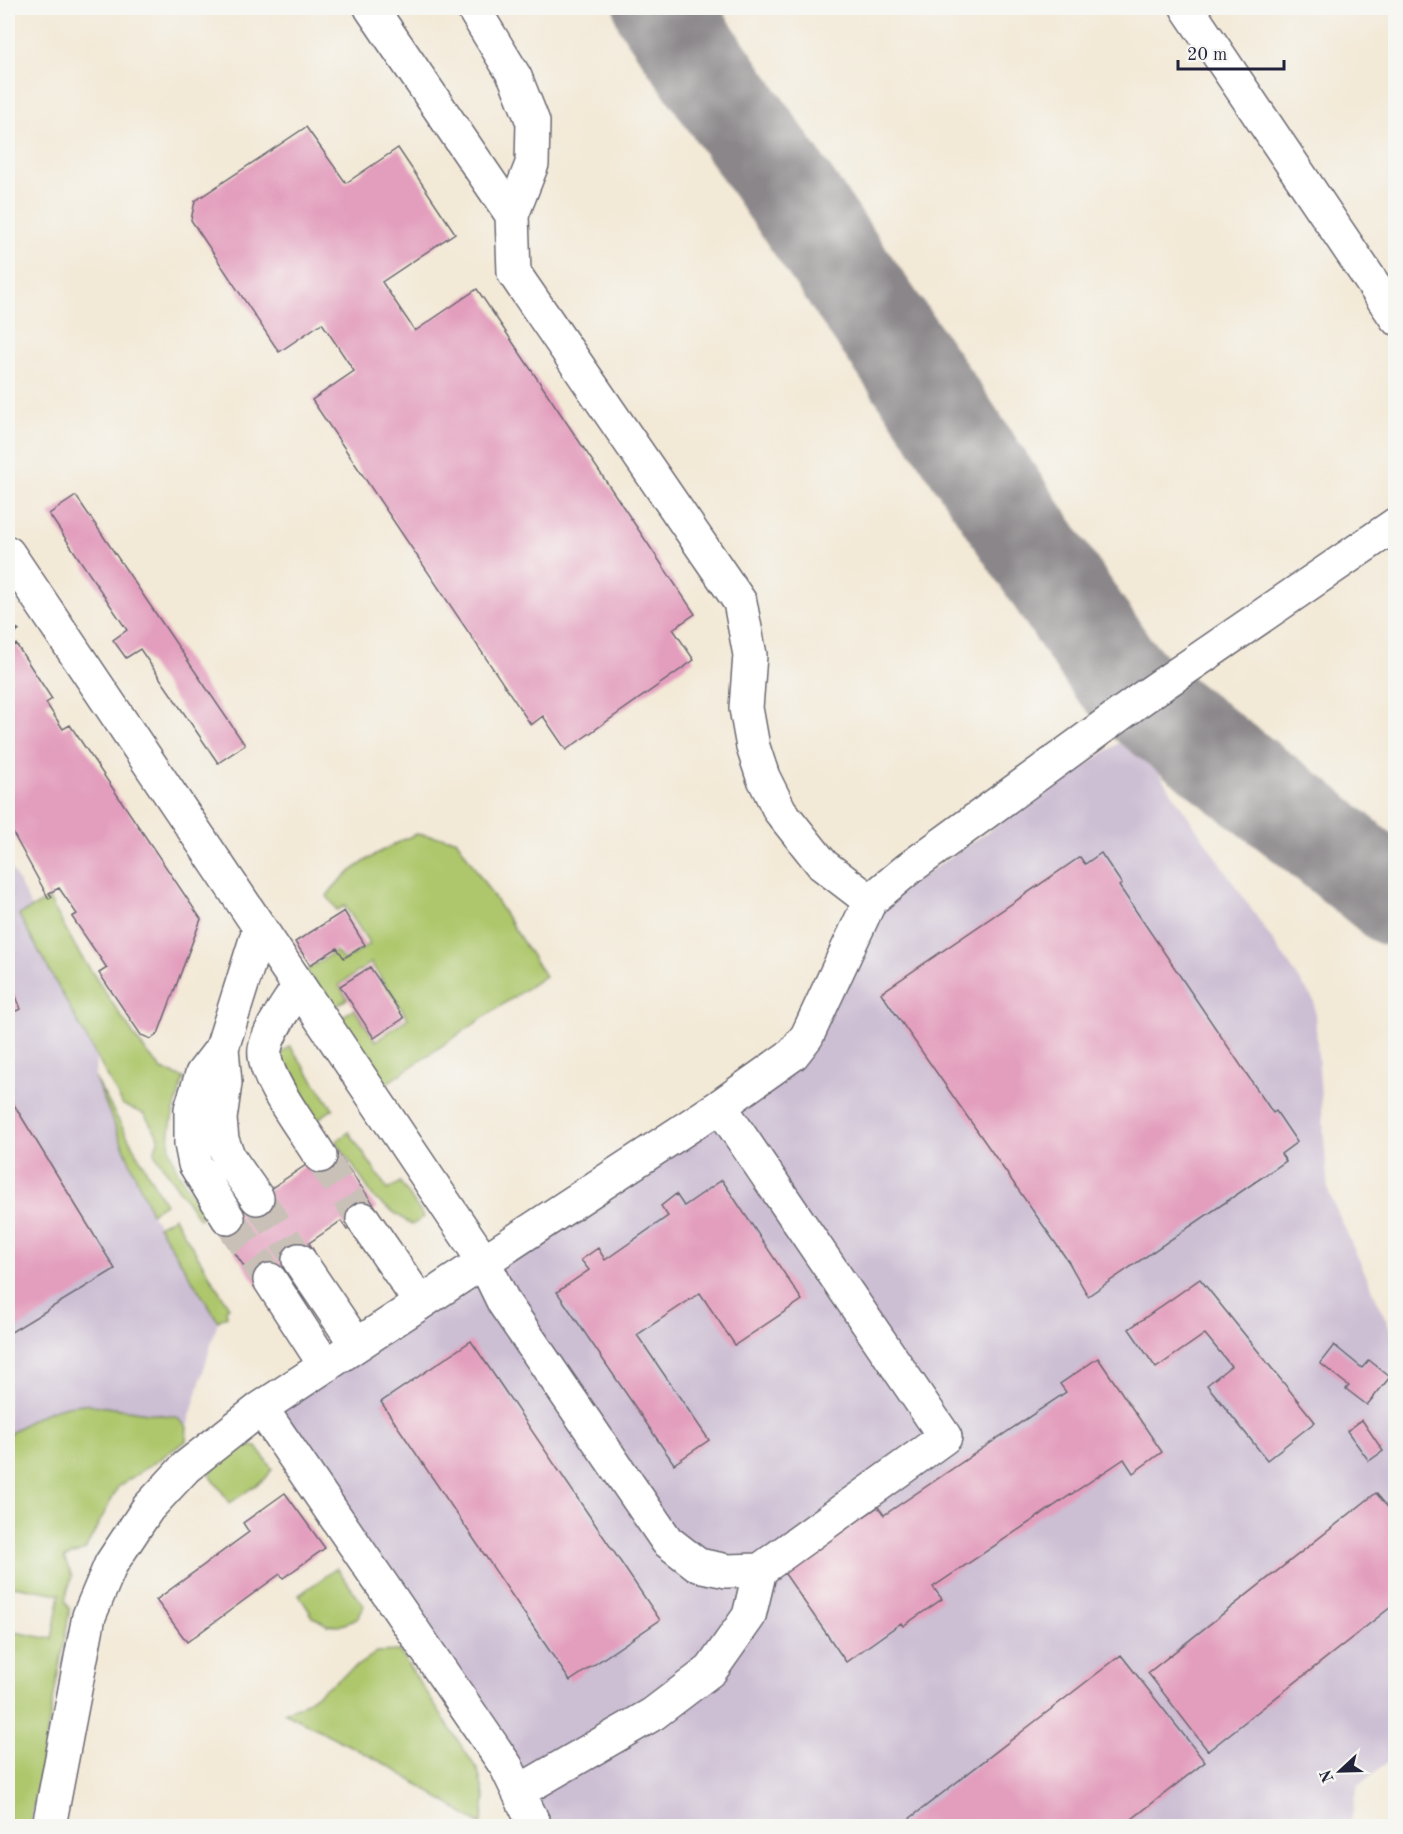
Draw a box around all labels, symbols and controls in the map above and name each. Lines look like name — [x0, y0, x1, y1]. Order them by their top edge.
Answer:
scale bar — [1178, 33, 1284, 71]
text: 20 m — [1187, 46, 1227, 64]
north arrow — [1310, 1741, 1370, 1801]
text: N — [1318, 1766, 1338, 1785]

